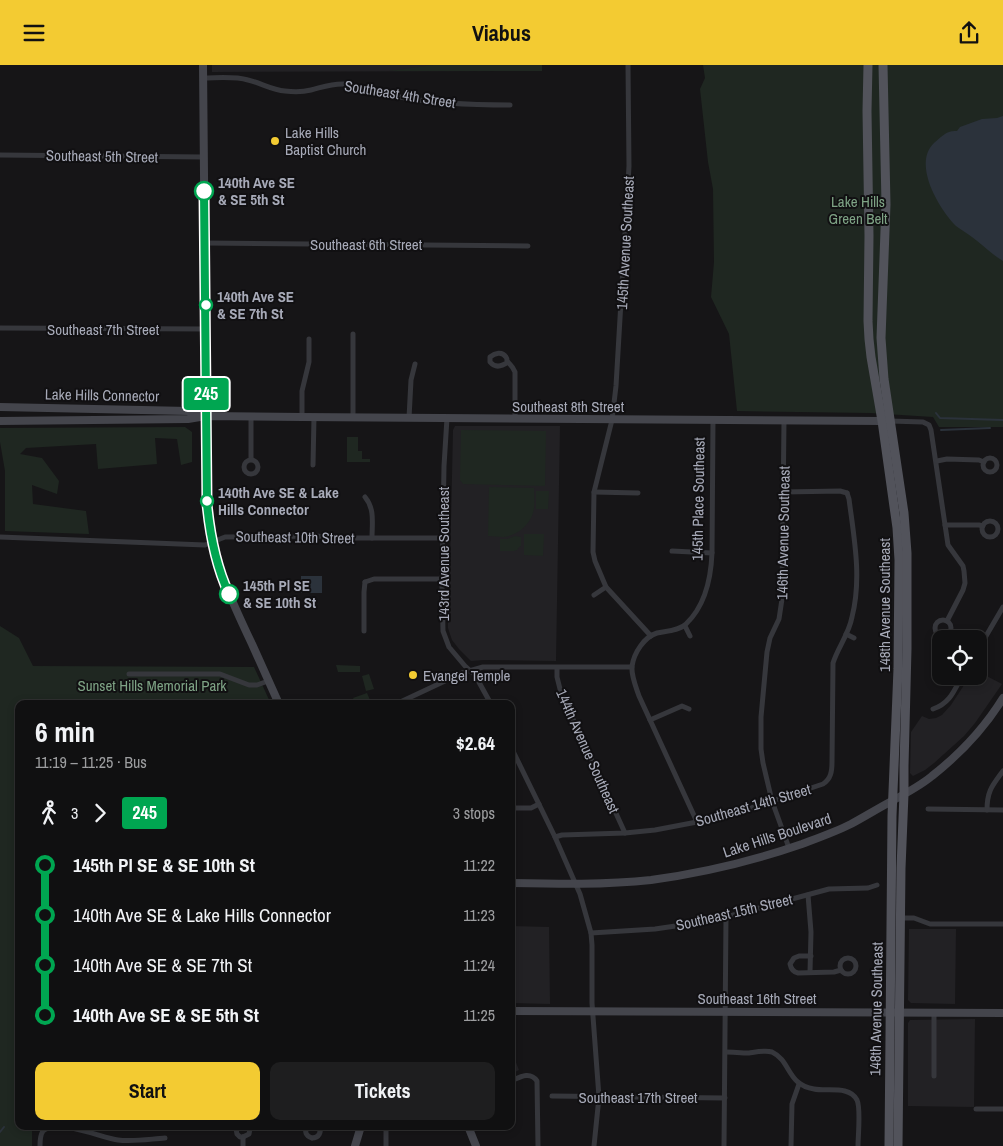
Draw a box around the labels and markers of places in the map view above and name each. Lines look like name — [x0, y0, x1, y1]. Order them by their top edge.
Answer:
place label: Lake Hills Baptist Church — [285, 122, 366, 160]
marker: Lake Hills Baptist Church — [269, 135, 281, 147]
place label: 140th Ave SE & SE 5th St — [218, 172, 295, 210]
marker: 140th Ave SE & SE 5th St — [194, 181, 214, 201]
place label: 140th Ave SE & SE 7th St — [217, 286, 294, 324]
marker: 140th Ave SE & SE 7th St — [199, 298, 213, 312]
place label: 140th Ave SE & Lake Hills Connector — [218, 482, 339, 520]
marker: 140th Ave SE & Lake Hills Connector — [200, 494, 214, 508]
place label: 145th Pl SE & SE 10th St — [243, 575, 316, 613]
marker: 145th Pl SE & SE 10th St — [219, 584, 239, 604]
place label: Evangel Temple — [423, 665, 510, 686]
marker: Evangel Temple — [407, 669, 419, 681]

